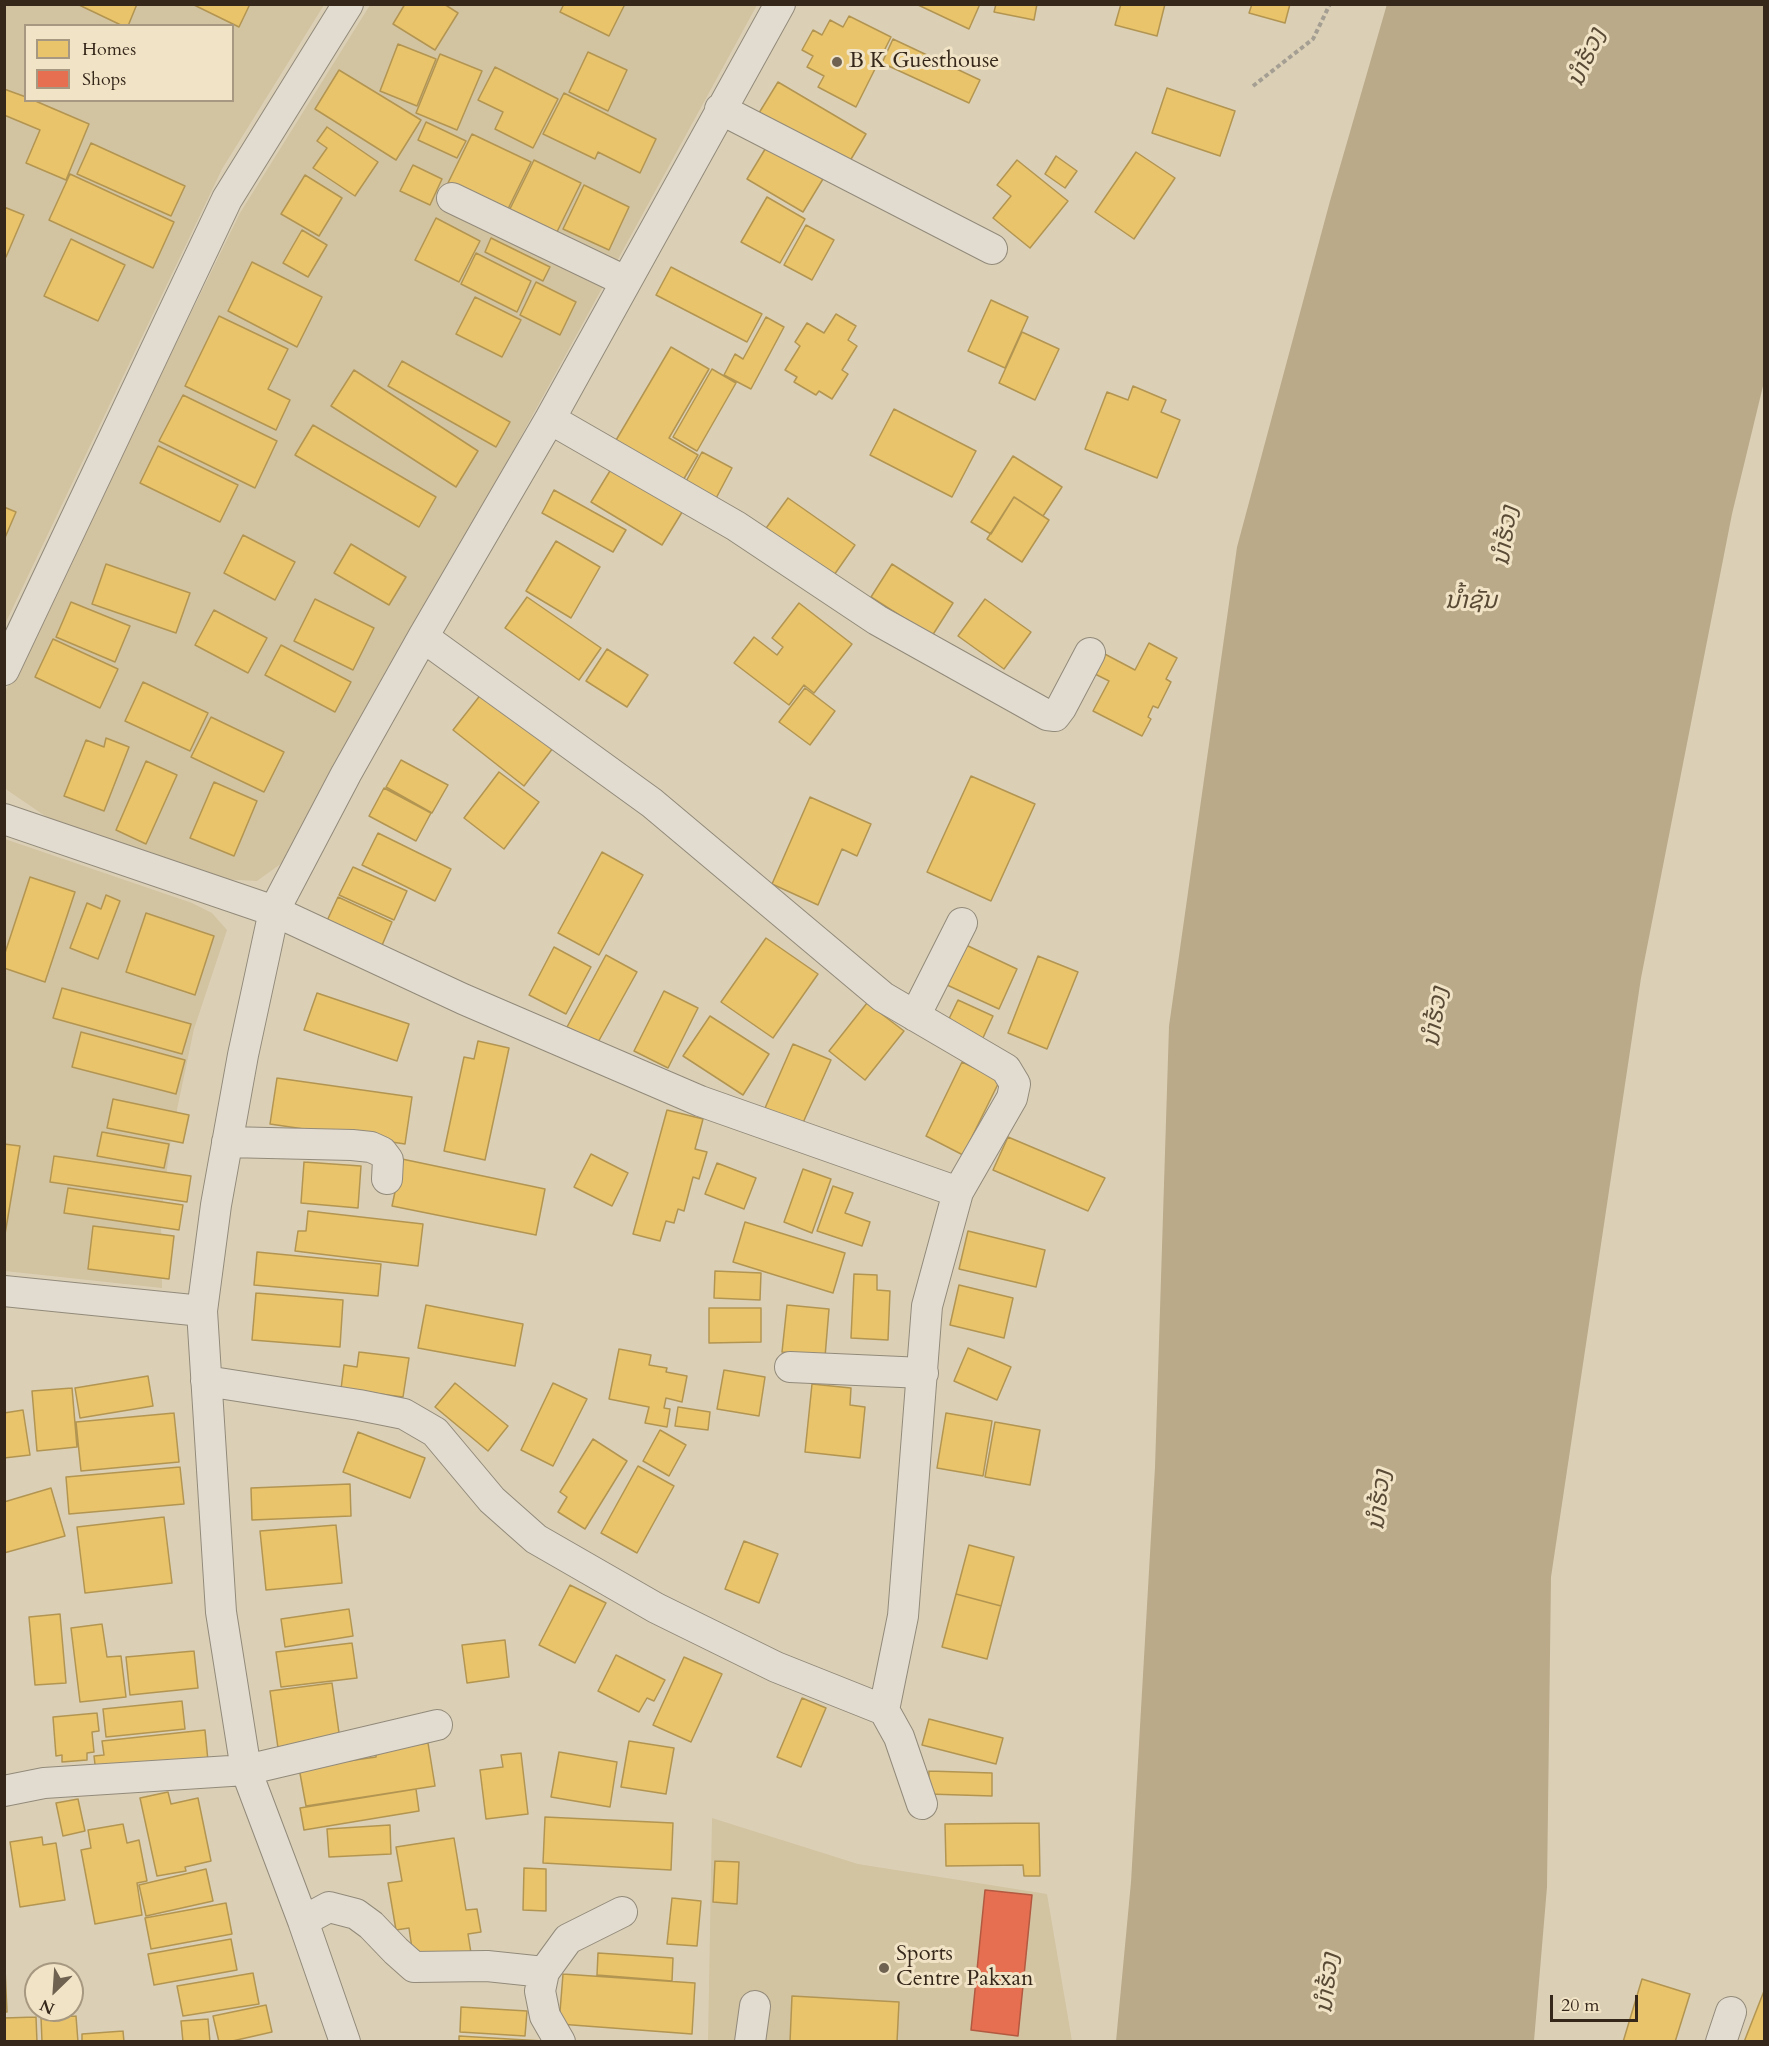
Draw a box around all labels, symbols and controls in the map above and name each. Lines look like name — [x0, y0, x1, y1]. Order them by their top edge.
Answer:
legend — [24, 24, 234, 102]
water label: ນຳ້ຮວງ — [1563, 25, 1613, 91]
text: Homes — [82, 37, 136, 62]
place label: B K Guesthouse — [849, 49, 999, 75]
marker: B K Guesthouse — [830, 55, 844, 69]
text: Shops — [82, 67, 126, 92]
water label: ນຳ້ຮວງ — [1489, 504, 1525, 568]
water label: ນ້ຳຊັນ — [1445, 588, 1497, 616]
water label: ນຳ້ຮວງ — [1419, 985, 1455, 1049]
water label: ນຳ້ຮວງ — [1364, 1469, 1398, 1531]
place label: Sports Centre Pakxan — [896, 1942, 1033, 1994]
water label: ນຳ້ຮວງ — [1312, 1952, 1346, 2014]
marker: Sports Centre Pakxan — [877, 1961, 891, 1975]
north arrow — [24, 1962, 84, 2022]
scale bar — [1553, 1983, 1642, 2021]
text: 20 m — [1561, 1993, 1600, 2018]
text: N — [36, 1994, 58, 2019]

